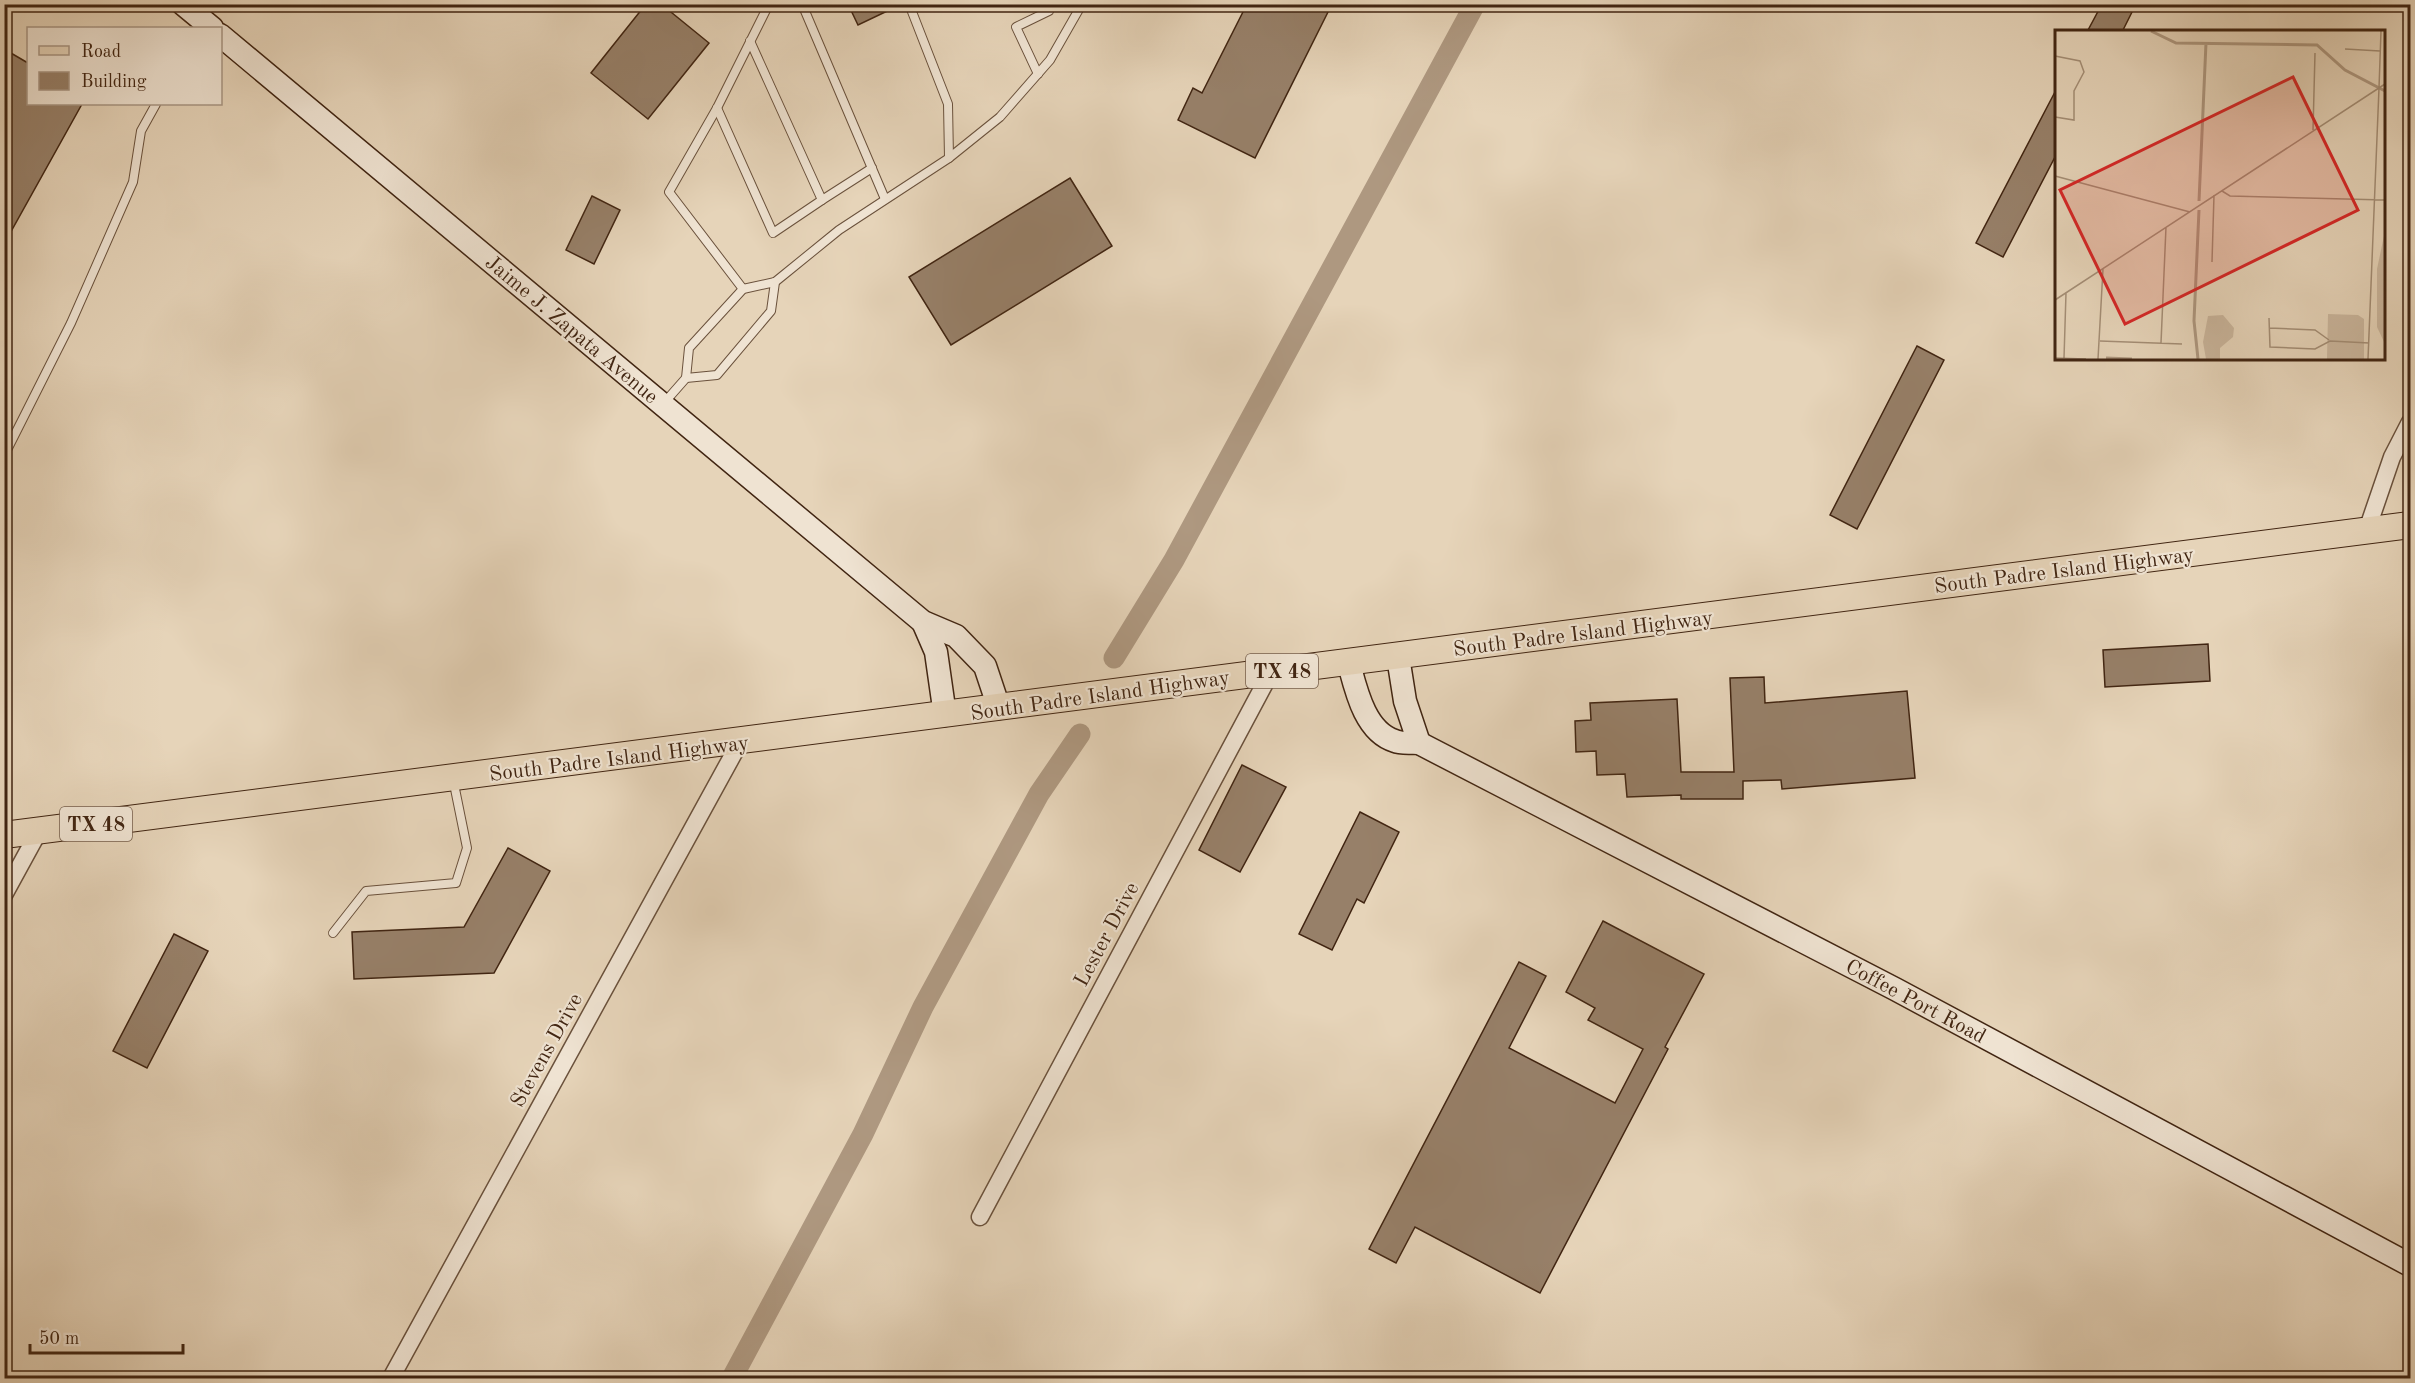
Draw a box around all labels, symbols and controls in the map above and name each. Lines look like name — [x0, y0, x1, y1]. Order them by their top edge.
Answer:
legend — [27, 27, 222, 105]
inset map — [2055, 30, 2385, 360]
text: Road — [81, 43, 121, 61]
text: Building — [81, 73, 147, 91]
street label: Jaime J. Zapata Avenue — [481, 252, 661, 408]
street label: South Padre Island Highway — [1933, 545, 2195, 598]
street label: South Padre Island Highway — [1452, 608, 1714, 661]
road number: TX 48 — [1246, 654, 1318, 688]
street label: South Padre Island Highway — [969, 668, 1231, 725]
street label: South Padre Island Highway — [488, 733, 750, 786]
road number: TX 48 — [60, 807, 132, 841]
street label: Lester Drive — [1071, 879, 1144, 990]
street label: Coffee Port Road — [1842, 956, 1989, 1048]
street label: Stevens Drive — [507, 990, 587, 1111]
scale bar — [30, 1317, 183, 1355]
text: 50 m — [39, 1330, 79, 1348]

